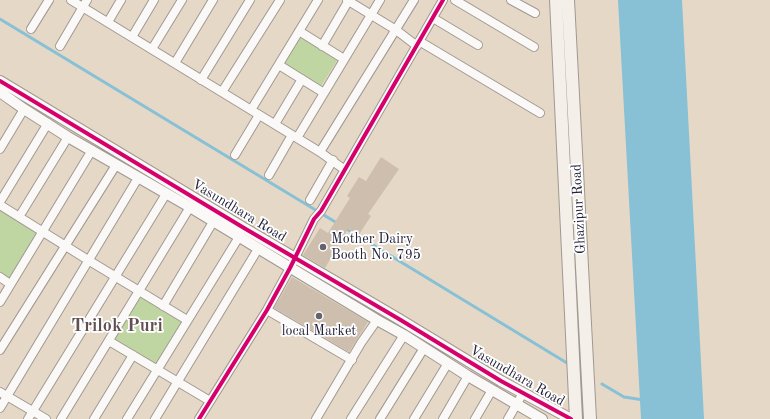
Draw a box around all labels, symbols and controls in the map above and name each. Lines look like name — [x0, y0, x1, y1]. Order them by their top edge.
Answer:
street label: Ghazipur Road — [568, 164, 590, 254]
street label: Vasundhara Road — [189, 176, 289, 246]
place label: Mother Dairy Booth No. 795 — [331, 231, 421, 264]
marker: Mother Dairy Booth No. 795 — [318, 242, 328, 252]
marker: local Market — [314, 311, 324, 321]
district label: Trilok Puri — [71, 315, 163, 337]
place label: local Market — [282, 323, 356, 339]
street label: Vasundhara Road — [466, 342, 568, 410]

